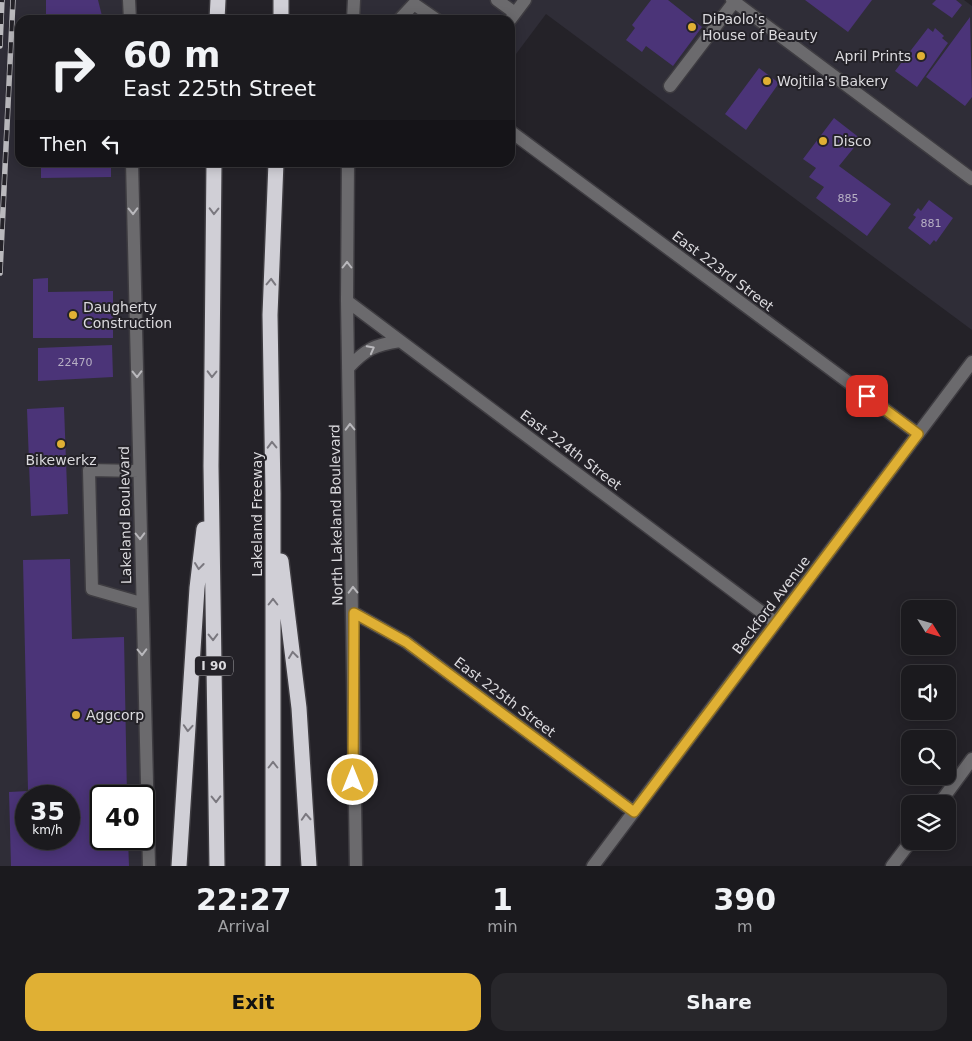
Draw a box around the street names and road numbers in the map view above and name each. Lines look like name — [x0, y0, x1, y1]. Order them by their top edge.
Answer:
street label: East 223rd Street — [669, 228, 777, 315]
street label: East 224th Street — [517, 407, 625, 494]
street label: North Lakeland Boulevard — [326, 424, 346, 606]
street label: Lakeland Boulevard — [116, 446, 134, 584]
street label: Lakeland Freeway — [249, 451, 265, 577]
street label: Beckford Avenue — [729, 553, 813, 657]
street label: East 225th Street — [451, 654, 559, 741]
road number: I 90 — [195, 656, 233, 676]

